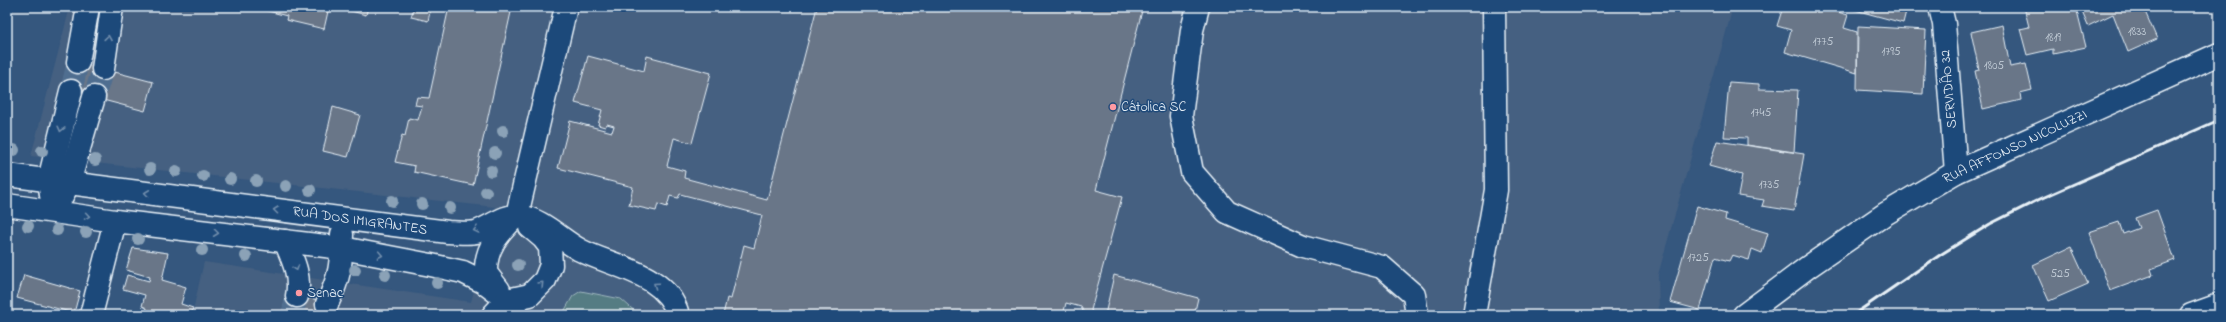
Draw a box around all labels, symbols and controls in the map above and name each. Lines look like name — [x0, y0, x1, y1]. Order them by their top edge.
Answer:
house number: 1833 — [2128, 23, 2146, 41]
house number: 1819 — [2045, 29, 2061, 47]
house number: 1775 — [1813, 33, 1833, 51]
one-way arrow — [103, 35, 112, 41]
house number: 1795 — [1881, 43, 1901, 61]
street label: SERVIDÃO 32 — [1935, 49, 1963, 129]
house number: 1805 — [1984, 57, 2004, 75]
place label: Cátolica SC — [1121, 97, 1186, 118]
marker: Cátolica SC — [1108, 102, 1118, 112]
house number: 1745 — [1751, 104, 1771, 122]
street label: RUA AFFONSO NICOLUZZI — [1939, 104, 2091, 190]
one-way arrow — [58, 125, 66, 132]
house number: 1735 — [1759, 176, 1779, 194]
one-way arrow — [144, 189, 150, 198]
street label: RUA DOS IMIGRANTES — [291, 201, 429, 241]
one-way arrow — [273, 206, 279, 215]
one-way arrow — [84, 211, 90, 220]
one-way arrow — [472, 225, 479, 234]
one-way arrow — [213, 228, 219, 237]
house number: 1725 — [1687, 249, 1709, 267]
one-way arrow — [377, 250, 383, 259]
one-way arrow — [291, 264, 299, 271]
house number: 525 — [2050, 265, 2070, 283]
one-way arrow — [536, 281, 543, 289]
place label: Senac — [307, 283, 344, 304]
one-way arrow — [653, 283, 660, 290]
marker: Senac — [294, 288, 304, 298]

